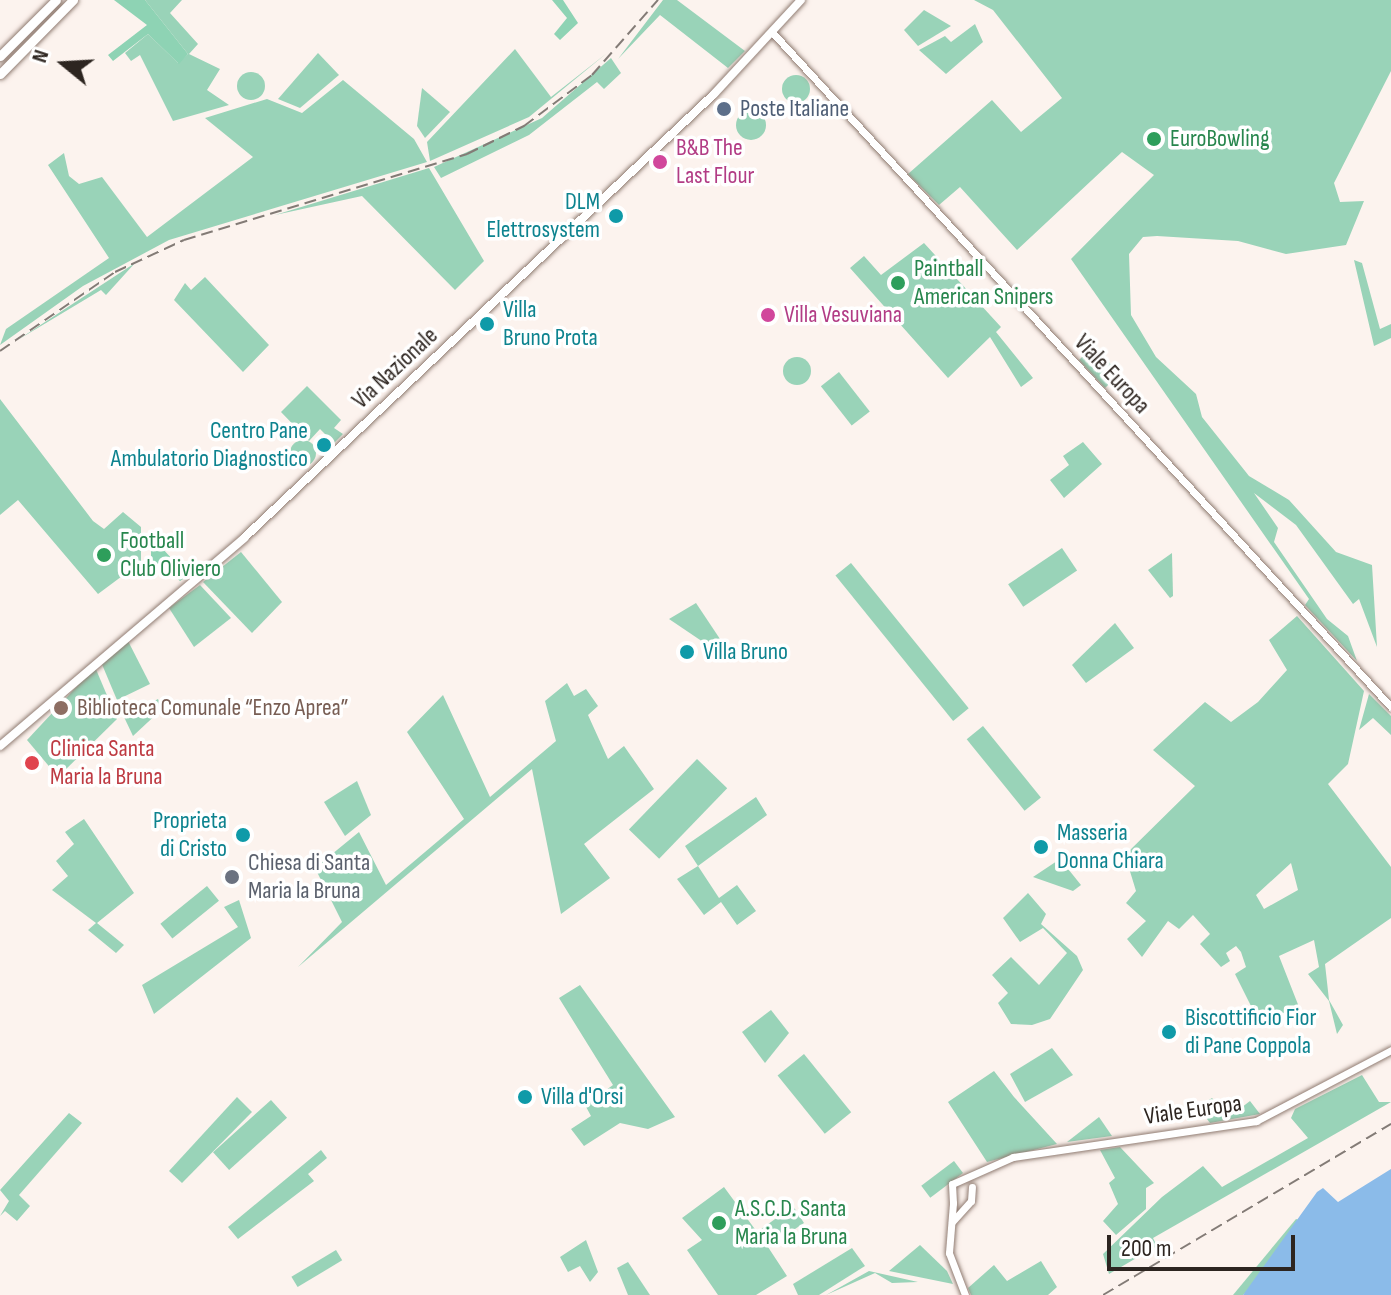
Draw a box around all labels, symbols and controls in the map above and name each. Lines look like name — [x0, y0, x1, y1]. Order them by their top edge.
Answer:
north arrow — [24, 24, 104, 104]
text: N — [26, 47, 55, 66]
place label: Poste Italiane — [740, 95, 849, 123]
marker: Poste Italiane — [715, 100, 733, 118]
place label: EuroBowling — [1170, 125, 1270, 153]
marker: EuroBowling — [1145, 130, 1163, 148]
place label: B&B The Last Flour — [676, 134, 754, 190]
marker: B&B The Last Flour — [651, 153, 669, 171]
place label: DLM Elettrosystem — [486, 188, 600, 244]
marker: DLM Elettrosystem — [607, 207, 625, 225]
place label: Paintball American Snipers — [914, 255, 1053, 311]
marker: Paintball American Snipers — [889, 274, 907, 292]
place label: Villa Bruno Prota — [503, 296, 598, 352]
place label: Villa Vesuviana — [784, 301, 902, 329]
marker: Villa Vesuviana — [759, 306, 777, 324]
marker: Villa Bruno Prota — [478, 315, 496, 333]
street label: Via Nazionale — [346, 321, 444, 415]
street label: Viale Europa — [1068, 328, 1156, 420]
place label: Centro Pane Ambulatorio Diagnostico — [111, 417, 308, 473]
marker: Centro Pane Ambulatorio Diagnostico — [315, 436, 333, 454]
place label: Football Club Oliviero — [120, 527, 221, 583]
marker: Football Club Oliviero — [95, 546, 113, 564]
place label: Villa Bruno — [703, 638, 788, 666]
marker: Villa Bruno — [678, 643, 696, 661]
place label: Biblioteca Comunale “Enzo Aprea” — [77, 694, 349, 722]
marker: Biblioteca Comunale “Enzo Aprea” — [52, 699, 70, 717]
place label: Clinica Santa Maria la Bruna — [50, 735, 163, 791]
marker: Clinica Santa Maria la Bruna — [21, 752, 43, 774]
place label: Proprieta di Cristo — [153, 807, 227, 863]
place label: Masseria Donna Chiara — [1057, 819, 1164, 875]
marker: Proprieta di Cristo — [234, 826, 252, 844]
marker: Masseria Donna Chiara — [1032, 838, 1050, 856]
place label: Chiesa di Santa Maria la Bruna — [248, 849, 370, 905]
marker: Chiesa di Santa Maria la Bruna — [223, 868, 241, 886]
place label: Biscottificio Fior di Pane Coppola — [1185, 1004, 1316, 1060]
marker: Biscottificio Fior di Pane Coppola — [1160, 1023, 1178, 1041]
place label: Villa d'Orsi — [541, 1083, 623, 1111]
marker: Villa d'Orsi — [516, 1088, 534, 1106]
street label: Viale Europa — [1142, 1089, 1244, 1131]
place label: A.S.C.D. Santa Maria la Bruna — [735, 1195, 848, 1251]
marker: A.S.C.D. Santa Maria la Bruna — [710, 1214, 728, 1232]
scale bar — [1111, 1219, 1299, 1269]
text: 200 m — [1121, 1234, 1172, 1263]

